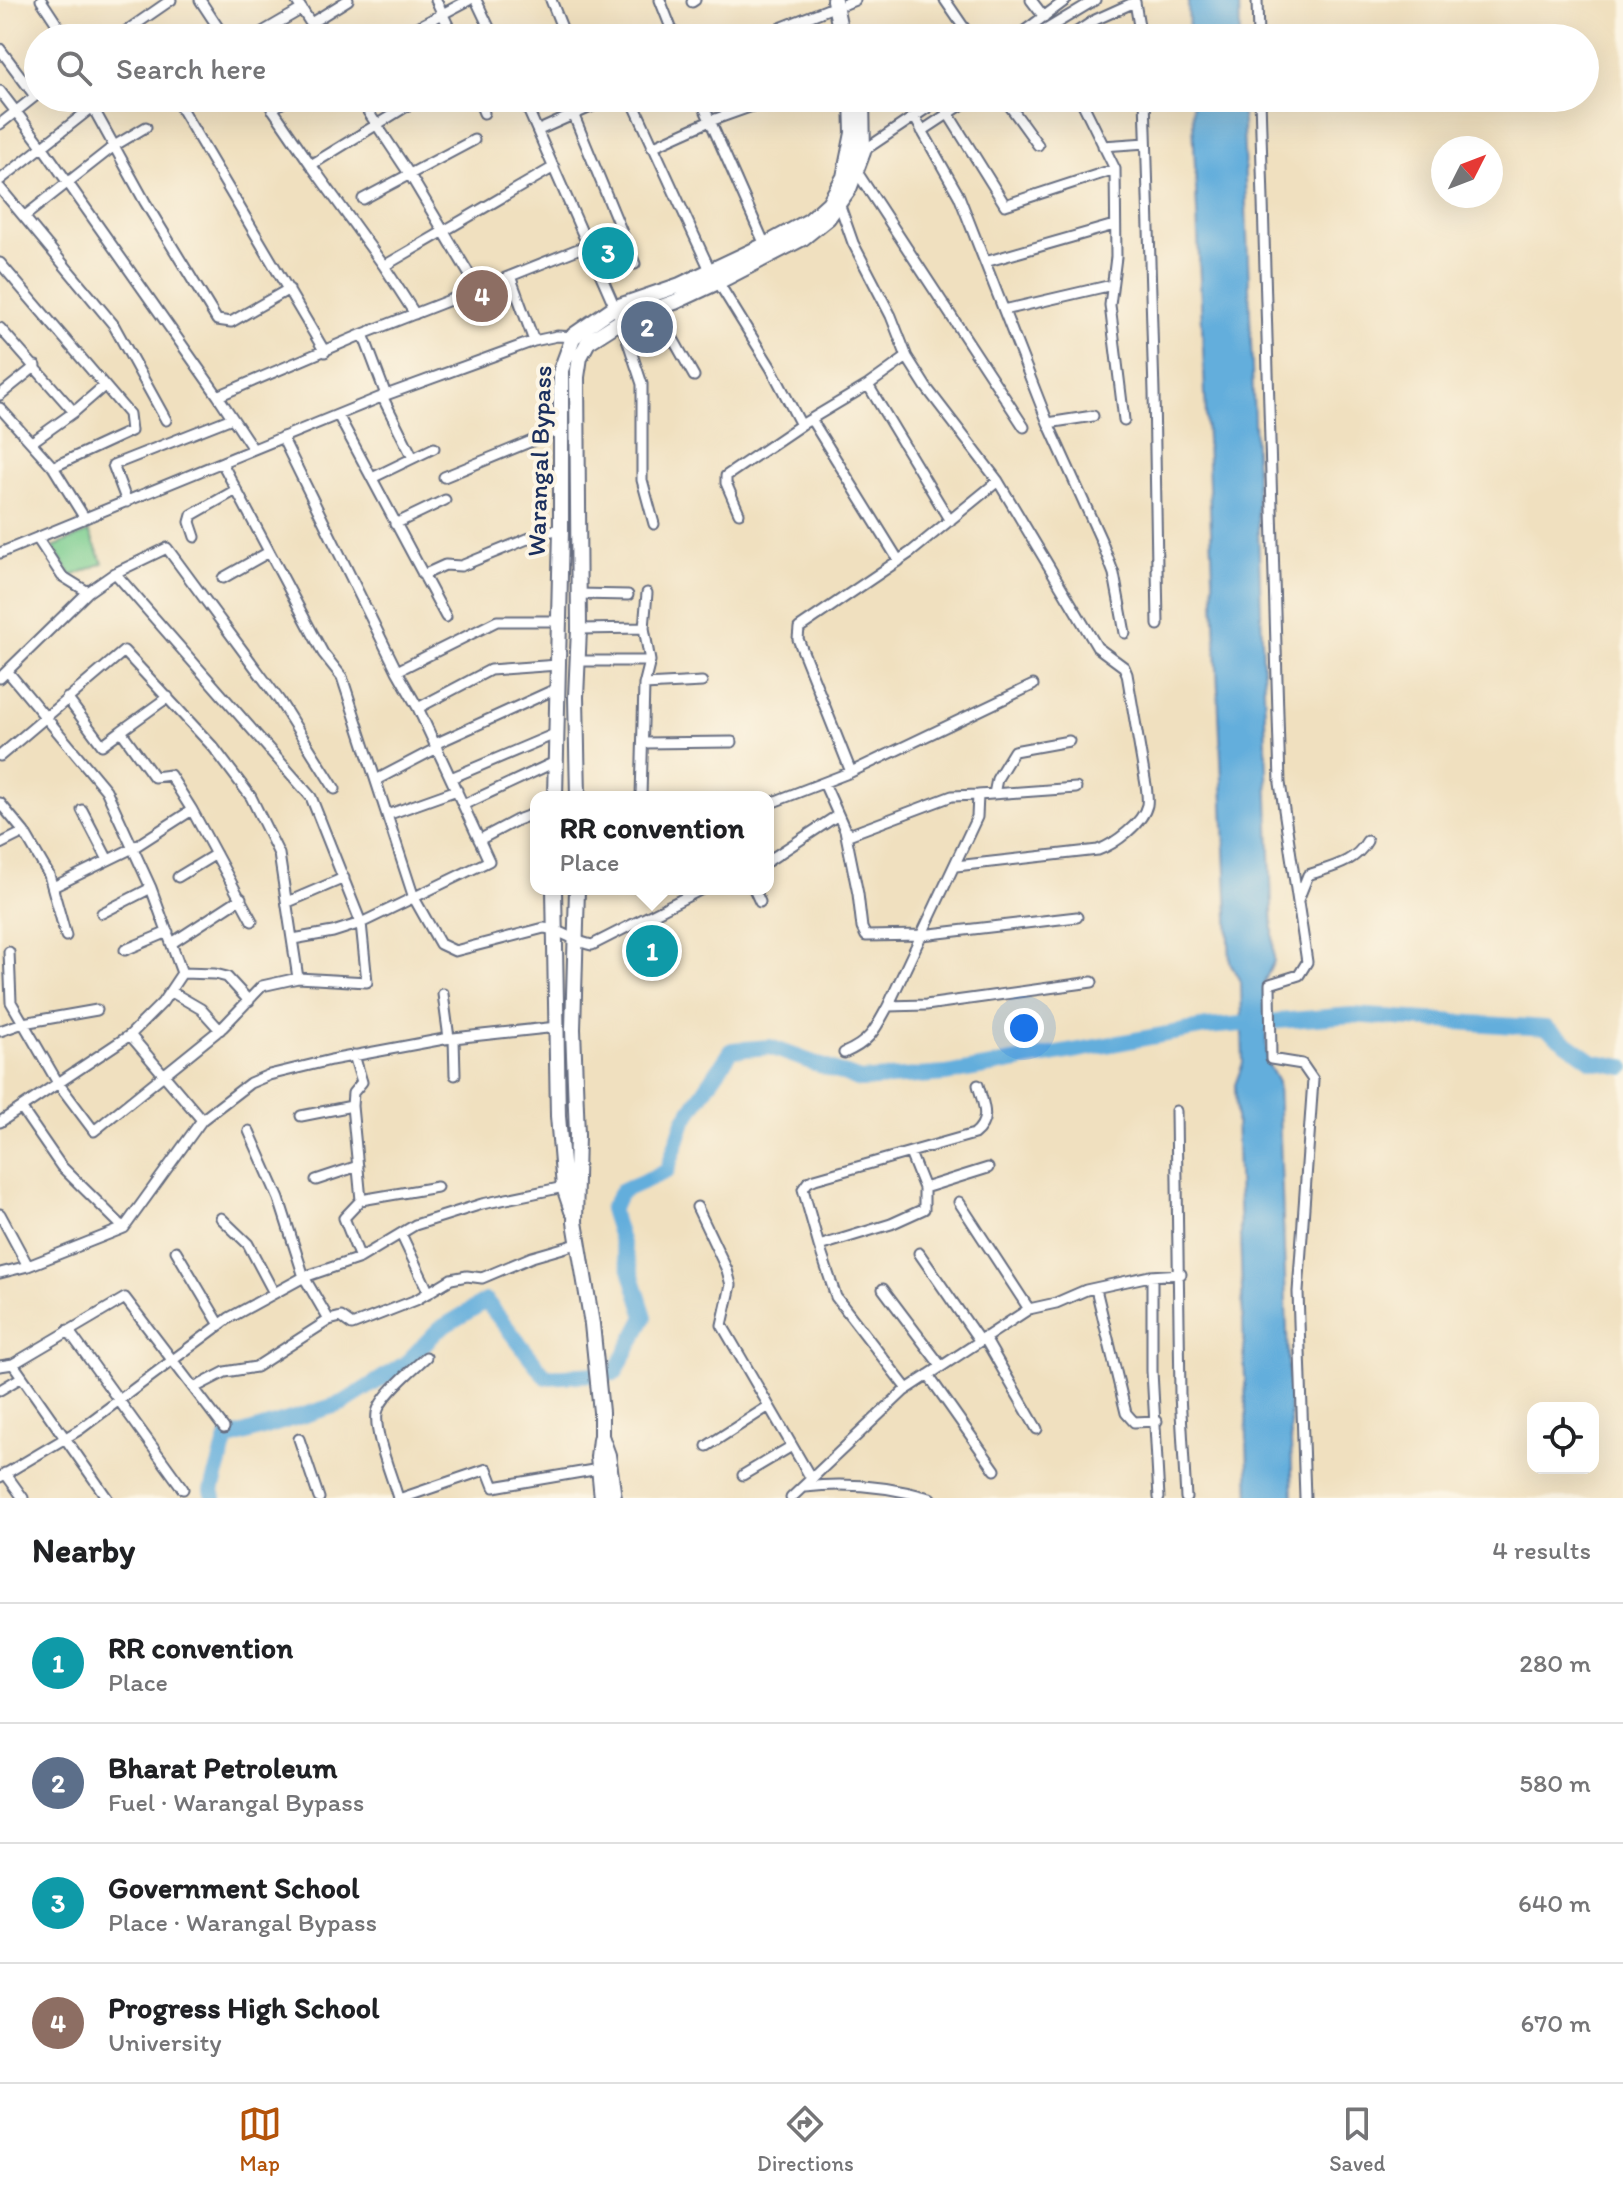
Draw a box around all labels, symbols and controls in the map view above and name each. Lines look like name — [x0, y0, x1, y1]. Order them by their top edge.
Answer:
search box — [24, 24, 1599, 112]
icon: search — [52, 46, 96, 90]
text: Search here — [116, 50, 266, 87]
north arrow — [1431, 136, 1503, 208]
pin: 3 — [582, 223, 634, 283]
pin: 4 — [456, 266, 508, 326]
pin: 2 — [621, 297, 673, 357]
street label: Warangal Bypass — [520, 365, 558, 557]
popup — [530, 791, 774, 895]
text: RR convention — [559, 809, 745, 846]
text: Place — [559, 846, 619, 878]
pin: 1 — [626, 921, 678, 981]
your location — [1004, 1008, 1044, 1048]
map controls — [1527, 1402, 1599, 1474]
button: locate — [1527, 1402, 1599, 1474]
text: Nearby — [32, 1530, 135, 1571]
text: 4 results — [1492, 1534, 1591, 1566]
text: RR convention — [108, 1629, 293, 1666]
text: 1 — [52, 1647, 64, 1679]
text: 280 m — [1519, 1647, 1591, 1679]
text: Place — [108, 1666, 168, 1698]
text: Bharat Petroleum — [108, 1749, 337, 1786]
text: 2 — [51, 1767, 65, 1799]
text: 580 m — [1519, 1767, 1591, 1799]
text: Fuel · Warangal Bypass — [108, 1786, 364, 1818]
text: Government School — [108, 1869, 360, 1906]
text: 3 — [51, 1887, 65, 1919]
text: 640 m — [1518, 1887, 1591, 1919]
text: Place · Warangal Bypass — [108, 1906, 377, 1938]
text: Progress High School — [108, 1989, 379, 2026]
text: 4 — [50, 2007, 66, 2039]
text: 670 m — [1521, 2007, 1591, 2039]
text: University — [108, 2026, 222, 2058]
tab: Map — [238, 2102, 282, 2177]
tab: Directions — [757, 2102, 854, 2177]
tab: Saved — [1329, 2102, 1385, 2177]

